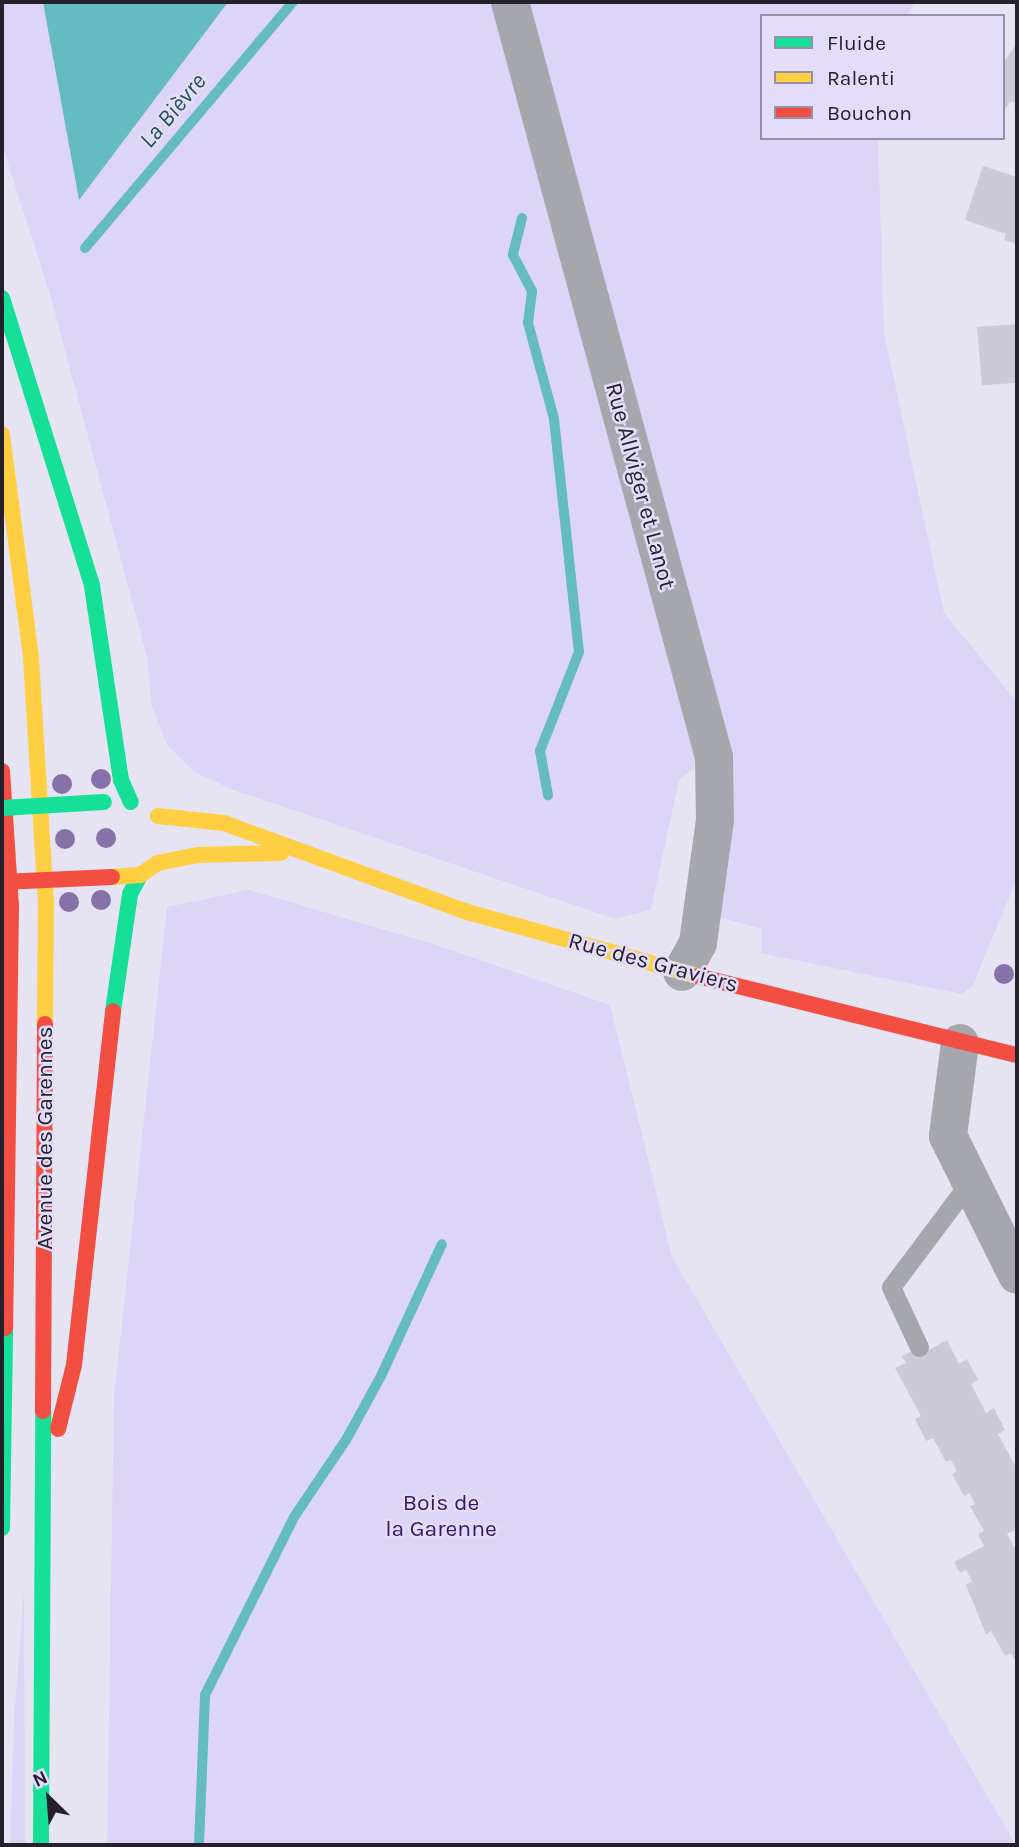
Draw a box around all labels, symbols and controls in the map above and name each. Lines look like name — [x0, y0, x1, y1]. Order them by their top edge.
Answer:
legend — [760, 14, 1005, 140]
text: Fluide — [827, 31, 886, 55]
text: Ralenti — [827, 66, 895, 90]
water label: La Bièvre — [134, 68, 212, 154]
text: Bouchon — [827, 101, 912, 125]
street label: Rue Allviger et Lanot — [599, 380, 681, 592]
street label: Rue des Graviers — [565, 927, 741, 999]
street label: Avenue des Garennes — [31, 1026, 59, 1250]
park label: Bois de la Garenne — [385, 1489, 497, 1543]
north arrow — [14, 1763, 84, 1833]
text: N — [29, 1766, 51, 1792]

